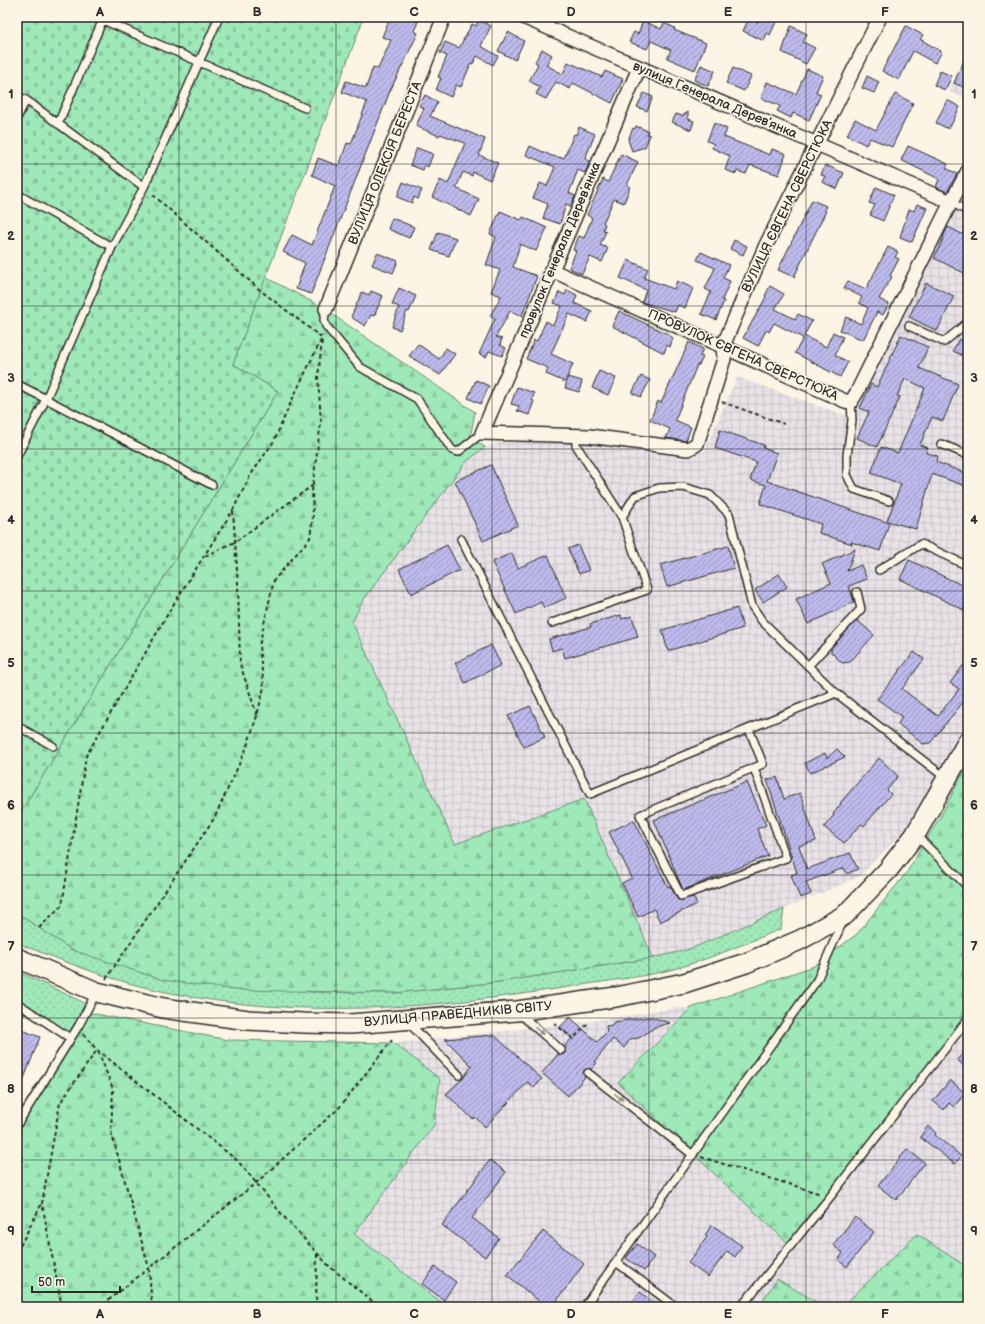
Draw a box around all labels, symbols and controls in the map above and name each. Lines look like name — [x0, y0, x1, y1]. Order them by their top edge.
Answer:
text: A — [95, 4, 104, 20]
text: B — [252, 4, 262, 20]
text: C — [409, 4, 419, 20]
text: D — [566, 4, 576, 20]
text: E — [724, 4, 733, 20]
text: F — [881, 4, 889, 20]
street label: вулиця Генерала Деревʼянка — [630, 58, 800, 142]
street label: ВУЛИЦЯ ОЛЕКСІЯ БЕРЕСТА — [345, 79, 425, 247]
text: 1 — [8, 86, 14, 102]
text: 1 — [971, 86, 977, 102]
street label: ВУЛИЦЯ ЄВГЕНА СВЕРСТЮКА — [738, 117, 836, 295]
street label: провулок Генерала Деревʼянка — [515, 159, 605, 341]
text: 2 — [7, 228, 15, 244]
text: 2 — [970, 228, 978, 244]
street label: ПРОВУЛОК ЄВГЕНА СВЕРСТЮКА — [645, 306, 841, 404]
text: 3 — [7, 370, 15, 386]
text: 3 — [970, 370, 978, 386]
text: 4 — [7, 512, 15, 528]
text: 4 — [970, 512, 978, 528]
text: 5 — [7, 655, 15, 671]
text: 5 — [970, 655, 978, 671]
text: 6 — [7, 797, 15, 813]
text: 6 — [970, 797, 978, 813]
text: 7 — [7, 939, 15, 955]
text: 7 — [970, 939, 978, 955]
street label: ВУЛИЦЯ ПРАВЕДНИКІВ СВІТУ — [363, 998, 553, 1030]
one-way arrow — [534, 1026, 544, 1035]
text: 8 — [7, 1081, 15, 1097]
text: 8 — [970, 1081, 978, 1097]
one-way arrow — [613, 1093, 624, 1101]
text: 9 — [7, 1223, 15, 1239]
text: 9 — [970, 1223, 978, 1239]
scale bar — [32, 1268, 120, 1294]
text: 50 m — [38, 1275, 65, 1290]
text: A — [95, 1306, 104, 1322]
text: B — [252, 1306, 262, 1322]
text: C — [409, 1306, 419, 1322]
text: D — [566, 1306, 576, 1322]
text: E — [724, 1306, 733, 1322]
text: F — [881, 1306, 889, 1322]

